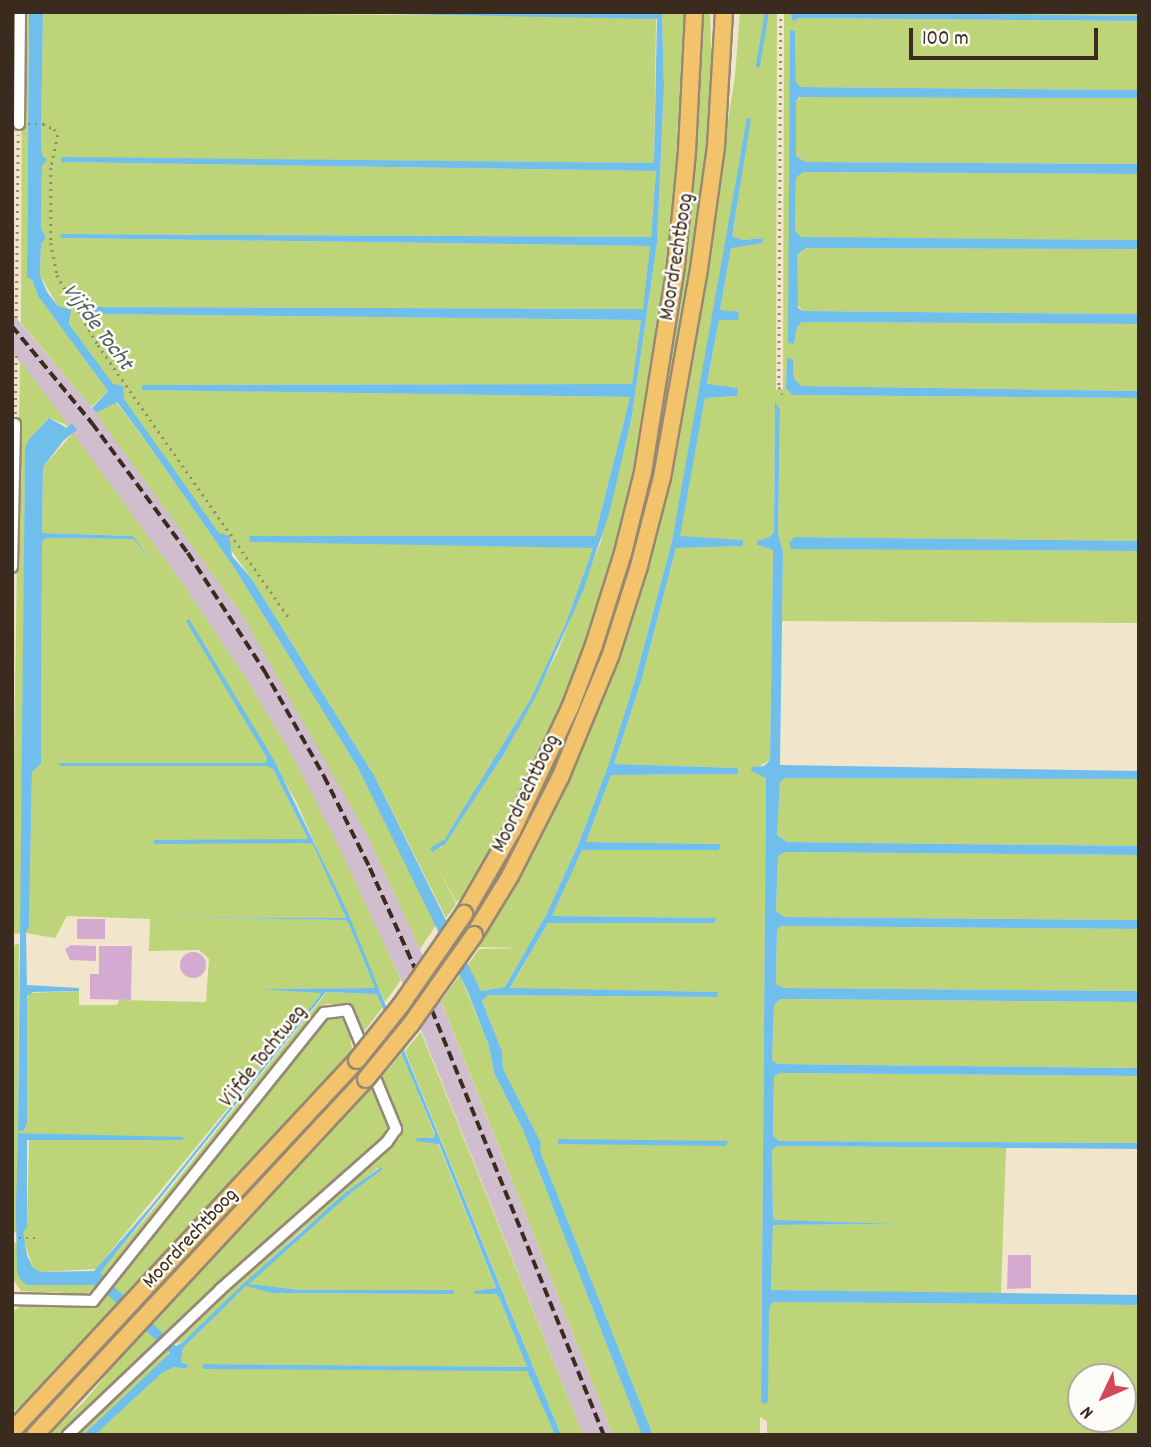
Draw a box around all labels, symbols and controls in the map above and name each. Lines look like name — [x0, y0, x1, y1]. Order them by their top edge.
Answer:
scale bar — [913, 14, 1102, 58]
text: 100 m — [922, 25, 969, 55]
street label: Moordrechtboog — [656, 192, 700, 322]
water label: Vijfde Tocht — [55, 279, 137, 377]
street label: Moordrechtboog — [488, 731, 566, 857]
street label: Vijfde Tochtweg — [215, 1001, 313, 1113]
street label: Moordrechtboog — [138, 1183, 244, 1295]
north arrow — [1067, 1363, 1137, 1433]
text: N — [1075, 1399, 1101, 1424]

